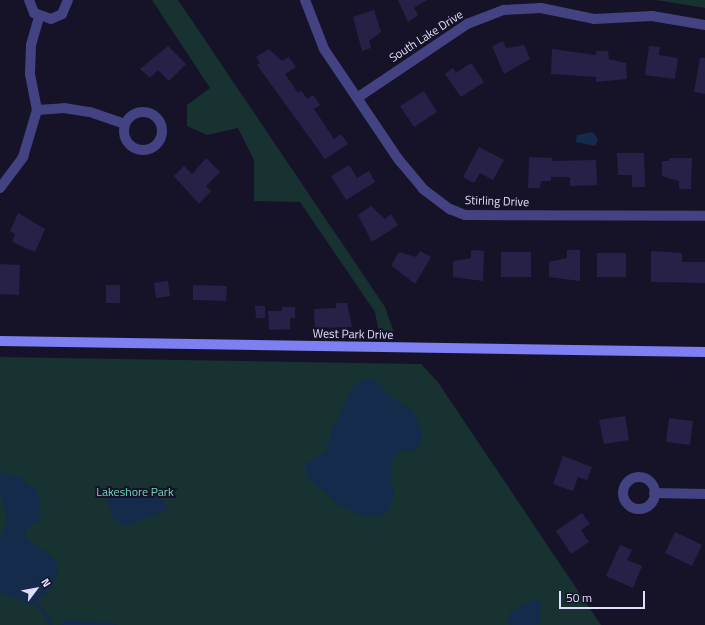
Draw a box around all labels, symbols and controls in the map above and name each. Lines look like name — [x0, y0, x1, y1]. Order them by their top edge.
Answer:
street label: South Lake Drive — [387, 7, 465, 65]
street label: Stirling Drive — [465, 193, 529, 209]
street label: West Park Drive — [313, 326, 393, 342]
park label: Lakeshore Park — [96, 485, 174, 499]
north arrow — [16, 569, 56, 609]
text: N — [37, 575, 55, 590]
scale bar — [561, 583, 647, 609]
text: 50 m — [566, 588, 592, 607]

